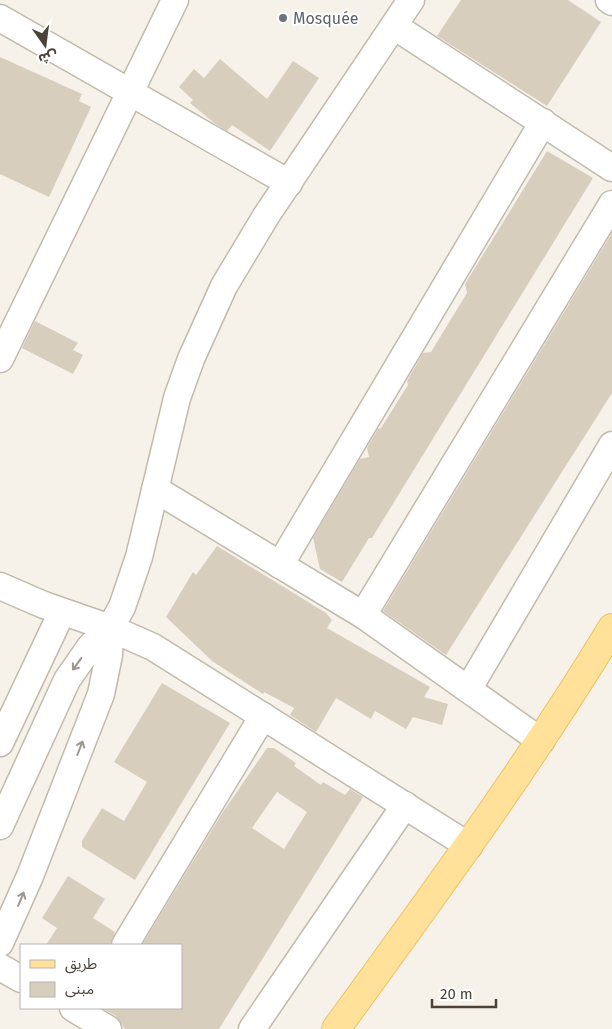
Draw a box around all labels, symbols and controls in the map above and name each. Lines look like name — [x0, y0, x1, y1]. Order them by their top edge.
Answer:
place label: Mosquée — [293, 9, 359, 28]
marker: Mosquée — [277, 12, 289, 24]
north arrow — [20, 20, 70, 70]
text: ش — [37, 47, 59, 68]
one-way arrow — [72, 657, 82, 671]
one-way arrow — [76, 741, 85, 756]
one-way arrow — [16, 892, 26, 907]
legend — [20, 944, 182, 1009]
text: طريق — [65, 955, 97, 974]
scale bar — [432, 976, 496, 1008]
text: مبنى — [65, 980, 94, 998]
text: 20 m — [440, 985, 473, 1003]

